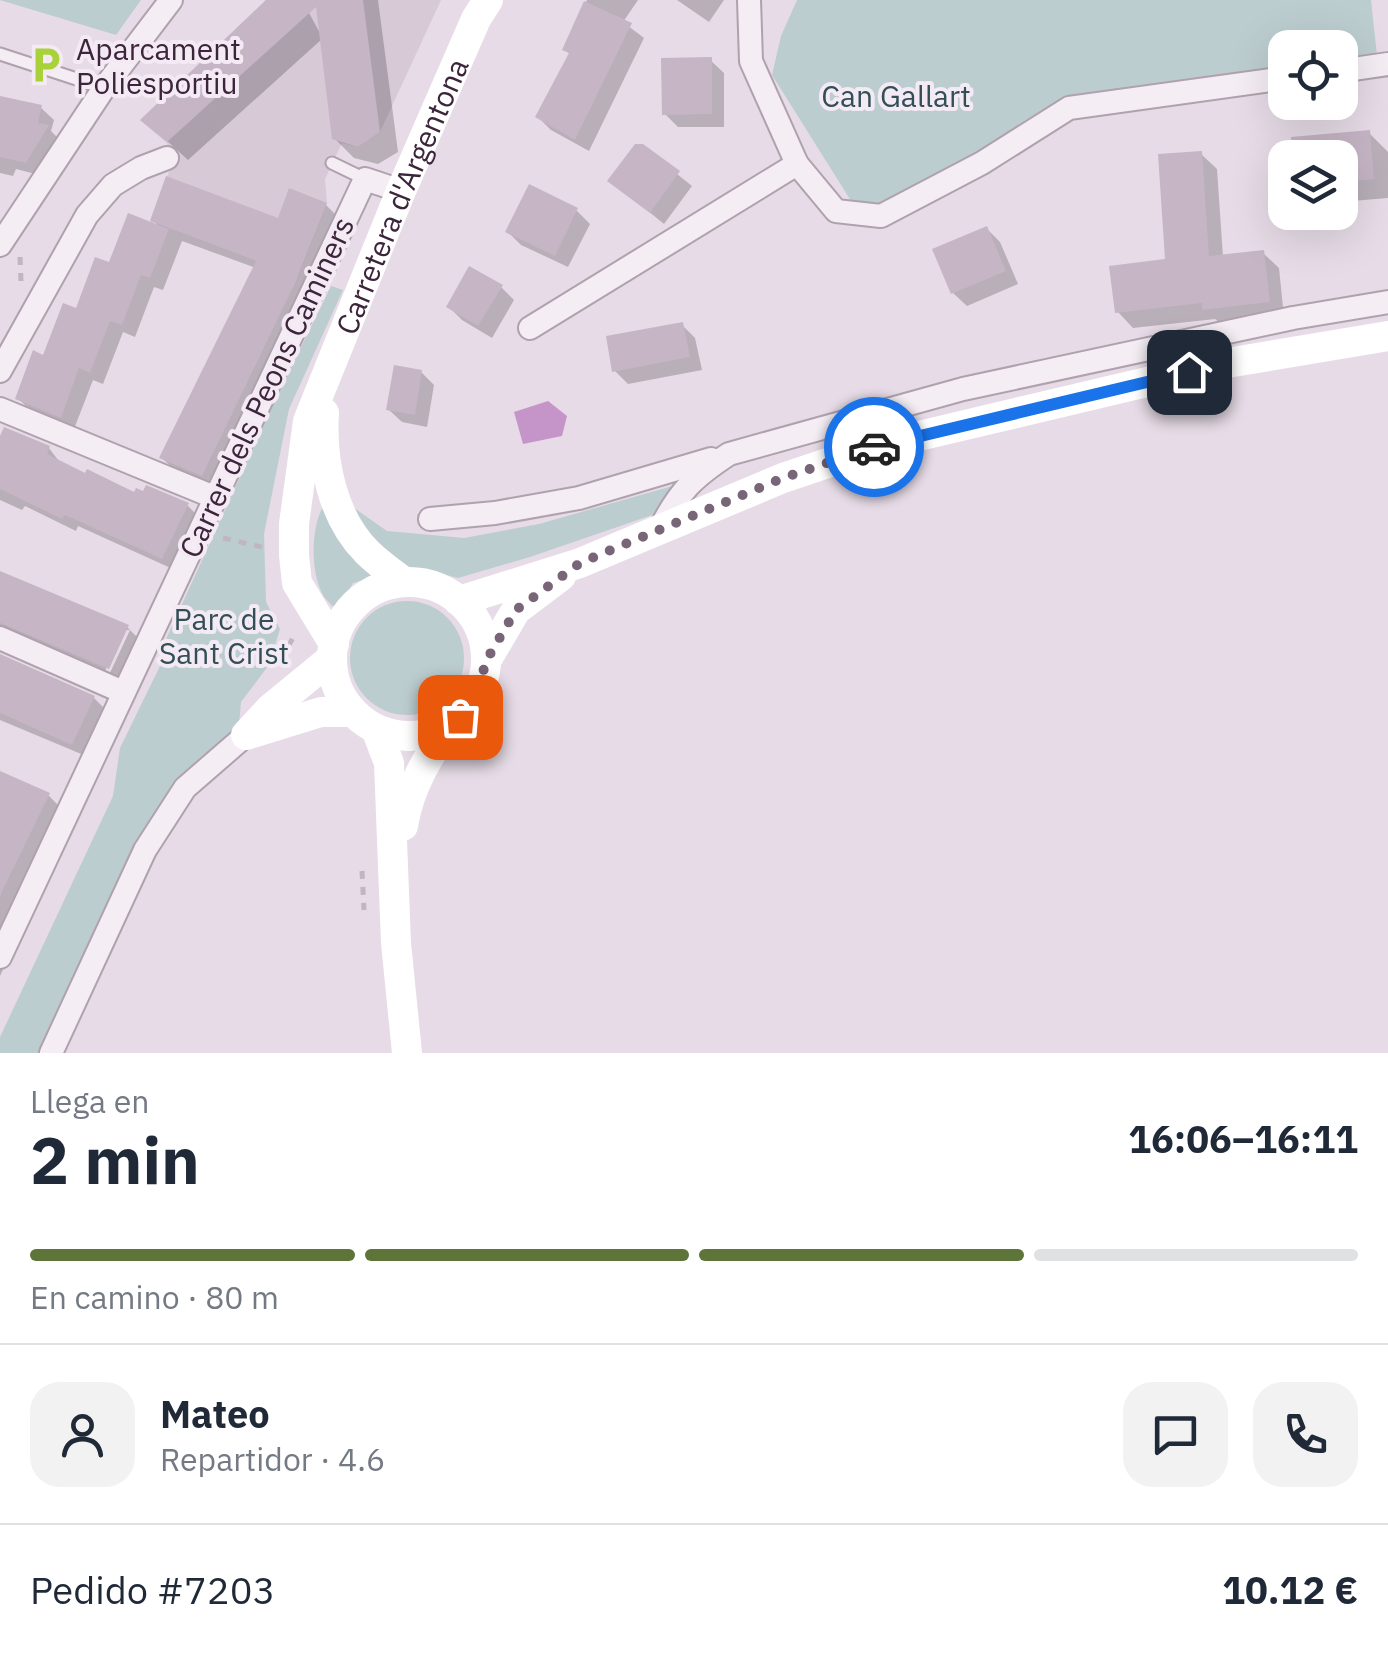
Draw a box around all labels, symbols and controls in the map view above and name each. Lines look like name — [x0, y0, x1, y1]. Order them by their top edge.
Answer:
place label: Aparcament Poliesportiu — [76, 29, 241, 102]
map controls — [1268, 30, 1358, 230]
button: locate — [1268, 30, 1358, 120]
parking icon: Aparcament Poliesportiu — [25, 44, 67, 86]
street label: Carretera d'Argentona — [326, 52, 476, 340]
park label: Can Gallart — [821, 76, 971, 115]
button: layers — [1268, 140, 1358, 230]
street label: Carrer dels Peons Caminers — [170, 210, 362, 564]
pin — [1147, 330, 1232, 415]
icon: home — [1162, 345, 1217, 400]
courier — [824, 397, 924, 497]
icon: car — [847, 420, 902, 475]
park label: Parc de Sant Crist — [159, 599, 289, 672]
pin — [418, 675, 503, 760]
icon: bag — [433, 690, 488, 745]
text: Llega en — [30, 1080, 150, 1122]
text: 16:06–16:11 — [1128, 1114, 1358, 1163]
text: 2 min — [30, 1117, 200, 1202]
text: En camino · 80 m — [30, 1276, 279, 1318]
button: person — [30, 1382, 135, 1487]
button: chat — [1123, 1382, 1228, 1487]
button: phone — [1253, 1382, 1358, 1487]
text: Mateo — [160, 1389, 270, 1438]
text: Repartidor · 4.6 — [160, 1438, 385, 1480]
text: Pedido #7203 — [30, 1565, 275, 1614]
text: 10.12 € — [1222, 1565, 1358, 1614]

